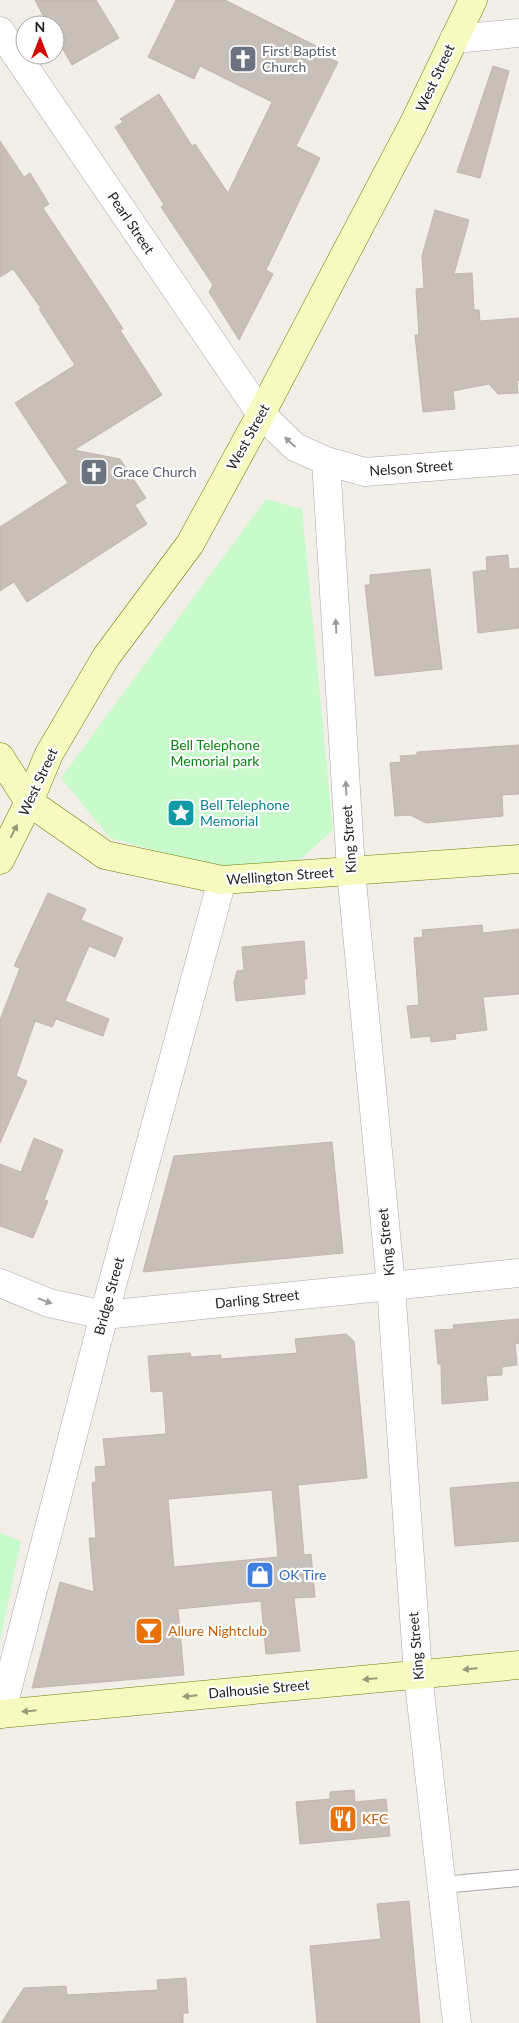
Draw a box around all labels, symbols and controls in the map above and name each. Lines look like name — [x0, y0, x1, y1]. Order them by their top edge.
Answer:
north arrow — [15, 15, 65, 65]
text: N — [35, 18, 45, 35]
street label: West Street — [411, 41, 458, 114]
place label: First Baptist Church — [262, 42, 336, 75]
church icon: First Baptist Church — [228, 44, 258, 74]
street label: Pearl Street — [104, 188, 158, 257]
street label: West Street — [223, 401, 273, 473]
one-way arrow — [284, 437, 297, 448]
street label: Nelson Street — [369, 456, 453, 479]
church icon: Grace Church — [79, 457, 109, 487]
place label: Grace Church — [113, 463, 197, 480]
one-way arrow — [332, 617, 340, 633]
park label: Bell Telephone Memorial park — [170, 736, 260, 769]
street label: West Street — [14, 745, 61, 818]
one-way arrow — [342, 780, 350, 796]
place label: Bell Telephone Memorial — [200, 796, 290, 829]
place icon: Bell Telephone Memorial — [166, 798, 196, 828]
street label: King Street — [338, 804, 359, 874]
one-way arrow — [10, 824, 18, 838]
street label: Wellington Street — [226, 863, 334, 888]
street label: King Street — [373, 1207, 398, 1277]
street label: Bridge Street — [90, 1255, 127, 1337]
street label: Darling Street — [214, 1286, 300, 1311]
one-way arrow — [38, 1297, 53, 1305]
shop icon: OK Tire — [245, 1560, 275, 1590]
place label: OK Tire — [279, 1566, 326, 1583]
street label: King Street — [404, 1611, 427, 1681]
bar icon: Allure Nightclub — [134, 1616, 164, 1646]
place label: Allure Nightclub — [168, 1622, 267, 1639]
one-way arrow — [462, 1666, 478, 1674]
one-way arrow — [361, 1675, 377, 1683]
street label: Dalhousie Street — [208, 1676, 310, 1701]
one-way arrow — [182, 1692, 198, 1700]
one-way arrow — [20, 1707, 36, 1715]
restaurant icon: KFC — [328, 1804, 358, 1834]
place label: KFC — [362, 1810, 389, 1827]

